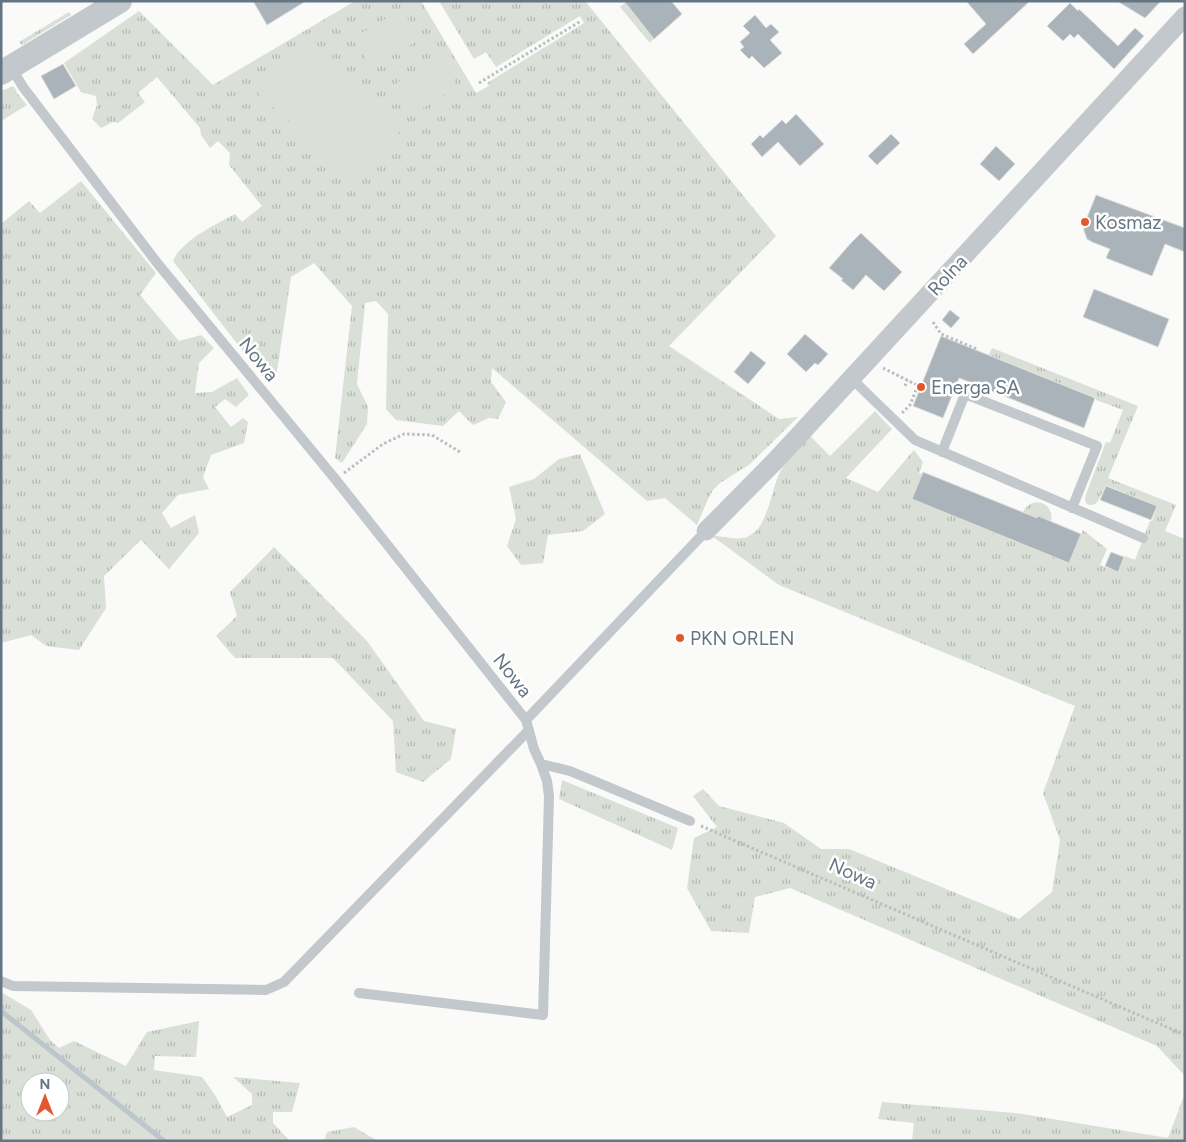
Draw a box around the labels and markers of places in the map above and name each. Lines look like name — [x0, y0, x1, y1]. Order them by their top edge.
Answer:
place label: Kosmaz — [1095, 211, 1162, 234]
marker: Kosmaz — [1079, 216, 1091, 228]
place label: Energa SA — [931, 376, 1020, 399]
marker: Energa SA — [915, 381, 927, 393]
place label: PKN ORLEN — [690, 627, 794, 650]
marker: PKN ORLEN — [674, 632, 686, 644]

